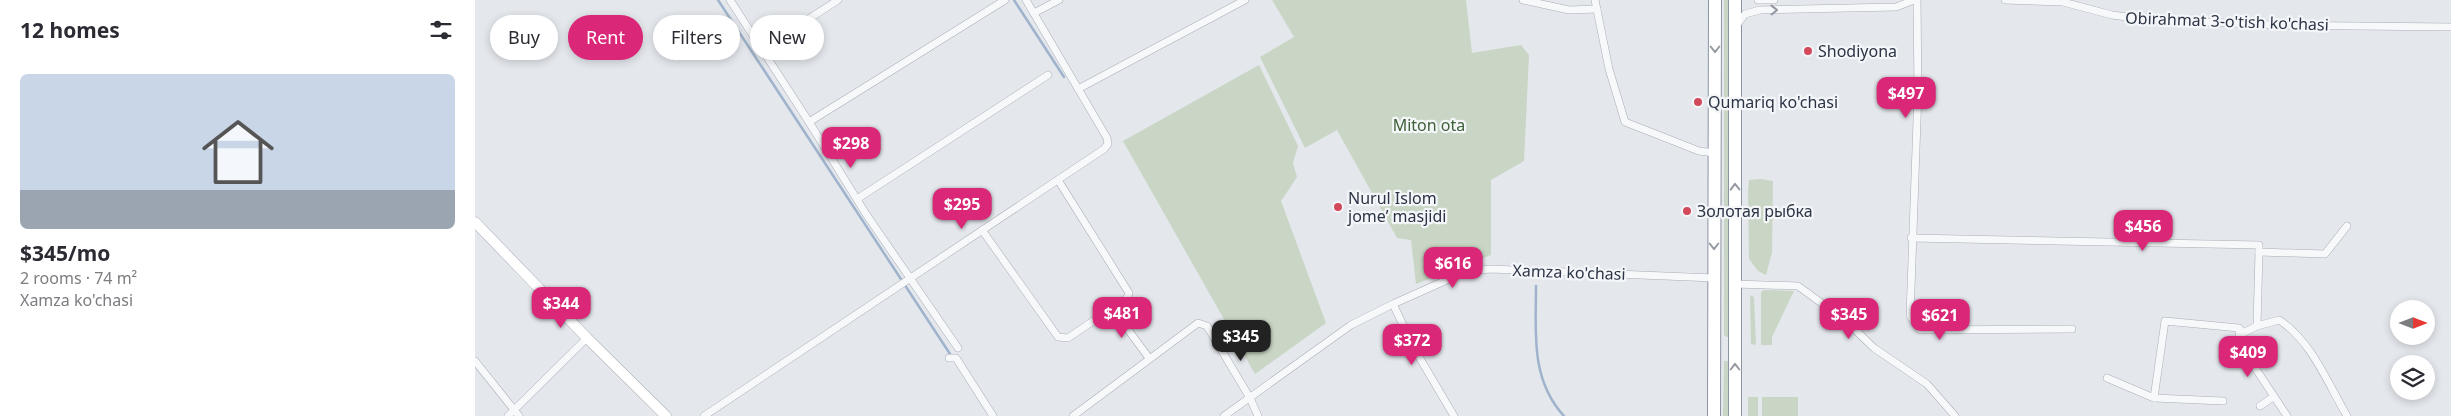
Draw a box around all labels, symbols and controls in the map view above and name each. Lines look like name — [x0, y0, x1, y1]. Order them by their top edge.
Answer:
one-way arrow — [1770, 5, 1778, 15]
street label: Obirahmat 3-o'tish ko'chasi — [2125, 6, 2329, 36]
chip: Buy — [490, 15, 558, 60]
chip: Rent — [568, 15, 643, 60]
chip: Filters — [653, 15, 740, 60]
chip: New — [750, 15, 824, 60]
text: 12 homes — [20, 16, 120, 44]
icon: filters — [427, 16, 455, 44]
place label: Shodiyona — [1818, 40, 1897, 62]
one-way arrow — [1710, 45, 1720, 53]
marker: Shodiyona — [1802, 45, 1814, 57]
pin: $497 — [1876, 76, 1936, 119]
text: $497 — [1888, 82, 1924, 104]
place label: Qumariq ko'chasi — [1708, 91, 1838, 113]
marker: Qumariq ko'chasi — [1692, 96, 1704, 108]
icon: home — [193, 107, 283, 197]
park label: Miton ota — [1393, 114, 1465, 136]
pin: $298 — [821, 126, 881, 169]
text: $298 — [833, 132, 869, 154]
one-way arrow — [1730, 183, 1740, 191]
place label: Nurul Islom jome’ masjidi — [1347, 187, 1446, 227]
pin: $295 — [932, 188, 992, 230]
text: $295 — [944, 193, 980, 215]
place label: Золотая рыбка — [1697, 200, 1813, 222]
marker: Nurul Islom jome’ masjidi — [1332, 201, 1344, 213]
marker: Золотая рыбка — [1681, 205, 1693, 217]
pin: $456 — [2113, 210, 2173, 252]
text: $456 — [2125, 215, 2161, 237]
text: $345/mo — [20, 239, 110, 267]
one-way arrow — [1709, 242, 1719, 250]
pin: $616 — [1423, 246, 1483, 289]
text: $616 — [1435, 252, 1471, 274]
street label: Xamza ko'chasi — [1512, 259, 1626, 285]
text: 2 rooms · 74 m² — [20, 267, 137, 289]
pin: $344 — [531, 286, 591, 329]
text: Xamza ko'chasi — [20, 289, 133, 311]
text: $344 — [543, 292, 579, 314]
pin: $481 — [1092, 296, 1152, 339]
pin: $345 — [1819, 298, 1879, 340]
pin: $621 — [1910, 298, 1970, 341]
north arrow — [2390, 300, 2435, 345]
map controls — [2390, 300, 2435, 400]
text: $481 — [1104, 302, 1140, 324]
text: $345 — [1831, 303, 1867, 325]
text: $621 — [1922, 304, 1958, 326]
pin: $345 — [1211, 320, 1271, 362]
pin: $372 — [1382, 324, 1442, 366]
text: $345 — [1223, 325, 1259, 347]
text: $372 — [1394, 329, 1430, 351]
pin: $409 — [2218, 336, 2278, 378]
text: $409 — [2230, 341, 2266, 363]
button: layers — [2390, 355, 2435, 400]
one-way arrow — [1730, 363, 1740, 370]

